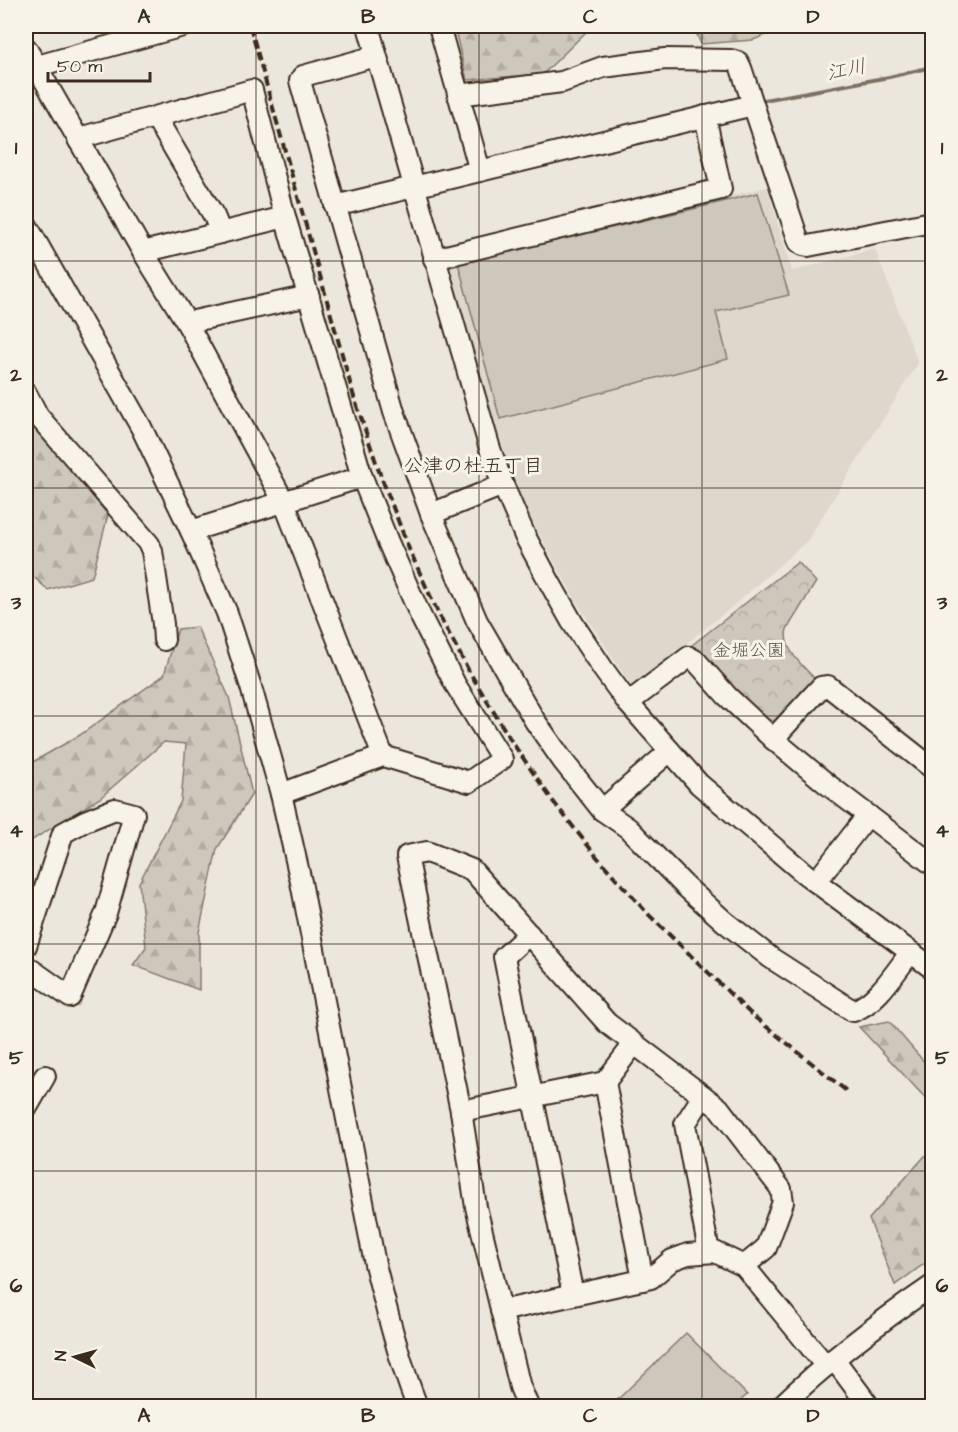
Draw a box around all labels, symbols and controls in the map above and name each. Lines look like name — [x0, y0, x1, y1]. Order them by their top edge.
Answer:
text: A — [138, 3, 151, 31]
text: B — [361, 3, 376, 31]
text: C — [583, 3, 598, 31]
text: D — [807, 3, 820, 31]
scale bar — [48, 45, 150, 83]
water label: 江川 — [824, 52, 868, 88]
text: 50 m — [57, 54, 102, 79]
text: 1 — [15, 134, 18, 162]
text: 1 — [941, 134, 944, 162]
text: 2 — [9, 361, 22, 389]
text: 2 — [935, 361, 948, 389]
district label: 公津の杜五丁目 — [403, 452, 543, 480]
text: 3 — [10, 589, 22, 617]
text: 3 — [936, 589, 948, 617]
park label: 金堀公園 — [713, 638, 785, 663]
text: 4 — [9, 817, 23, 845]
text: 4 — [935, 817, 949, 845]
text: 5 — [9, 1044, 24, 1072]
text: 5 — [935, 1044, 950, 1072]
text: 6 — [10, 1272, 23, 1300]
text: 6 — [936, 1272, 949, 1300]
north arrow — [45, 1327, 105, 1387]
text: N — [50, 1350, 72, 1362]
text: A — [138, 1402, 151, 1430]
text: B — [361, 1402, 376, 1430]
text: C — [583, 1402, 598, 1430]
text: D — [807, 1402, 820, 1430]

